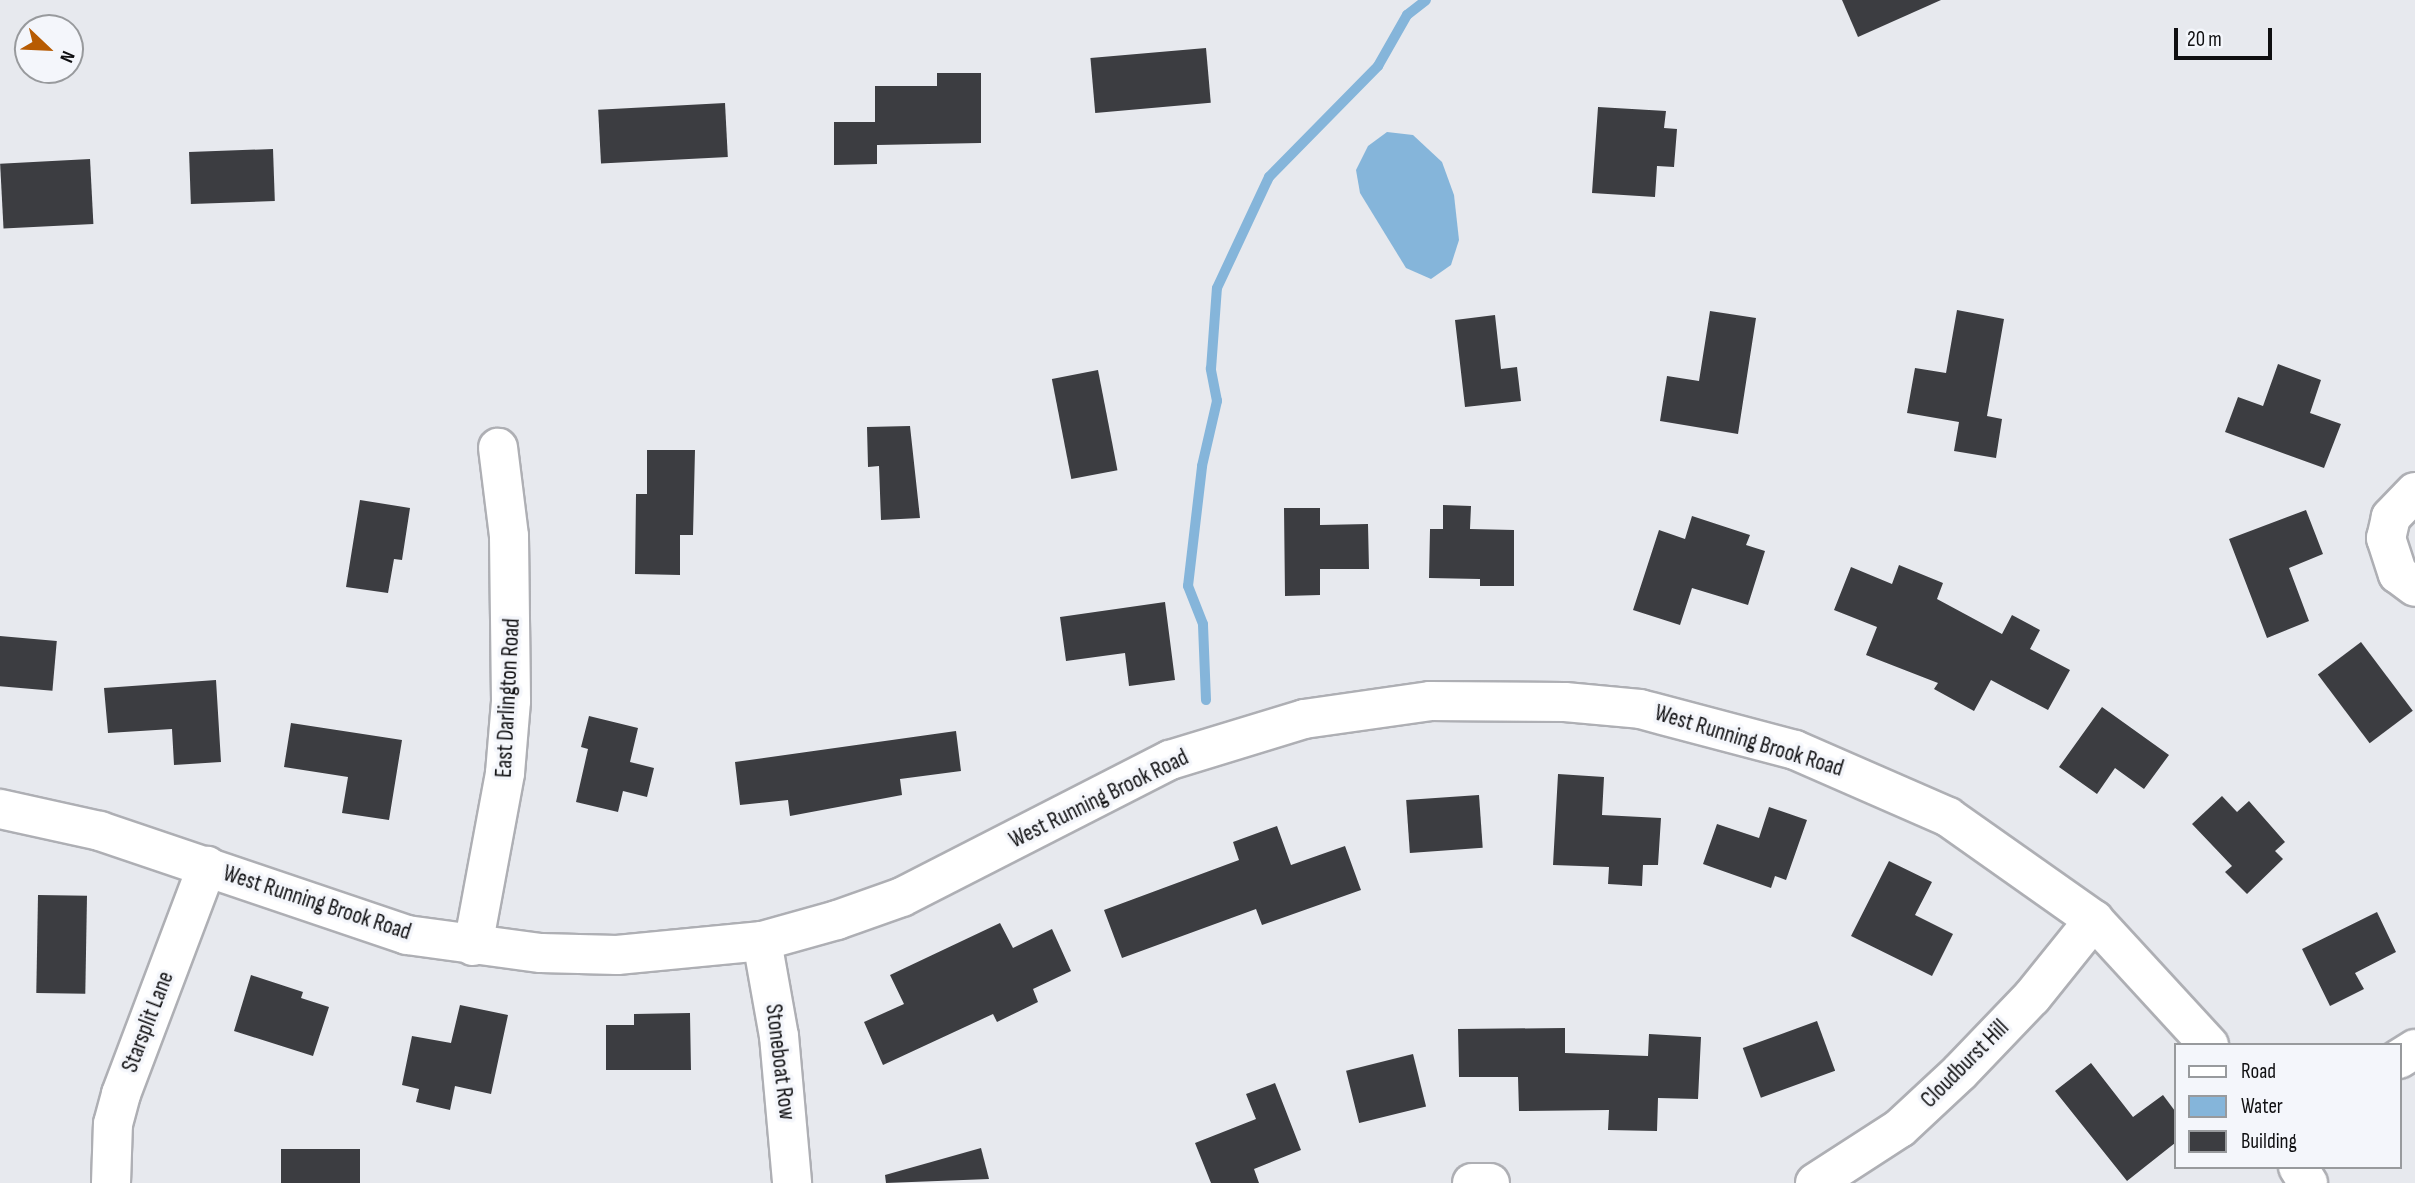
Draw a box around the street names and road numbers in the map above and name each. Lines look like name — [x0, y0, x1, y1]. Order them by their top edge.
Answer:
street label: East Darlington Road — [490, 618, 526, 778]
street label: West Running Brook Road — [1651, 699, 1847, 783]
street label: West Running Brook Road — [1005, 744, 1193, 854]
street label: West Running Brook Road — [220, 860, 414, 946]
street label: Starsplit Lane — [116, 968, 180, 1076]
street label: Stoneboat Row — [759, 1002, 801, 1122]
street label: Cloudburst Hill — [1915, 1014, 2015, 1114]

